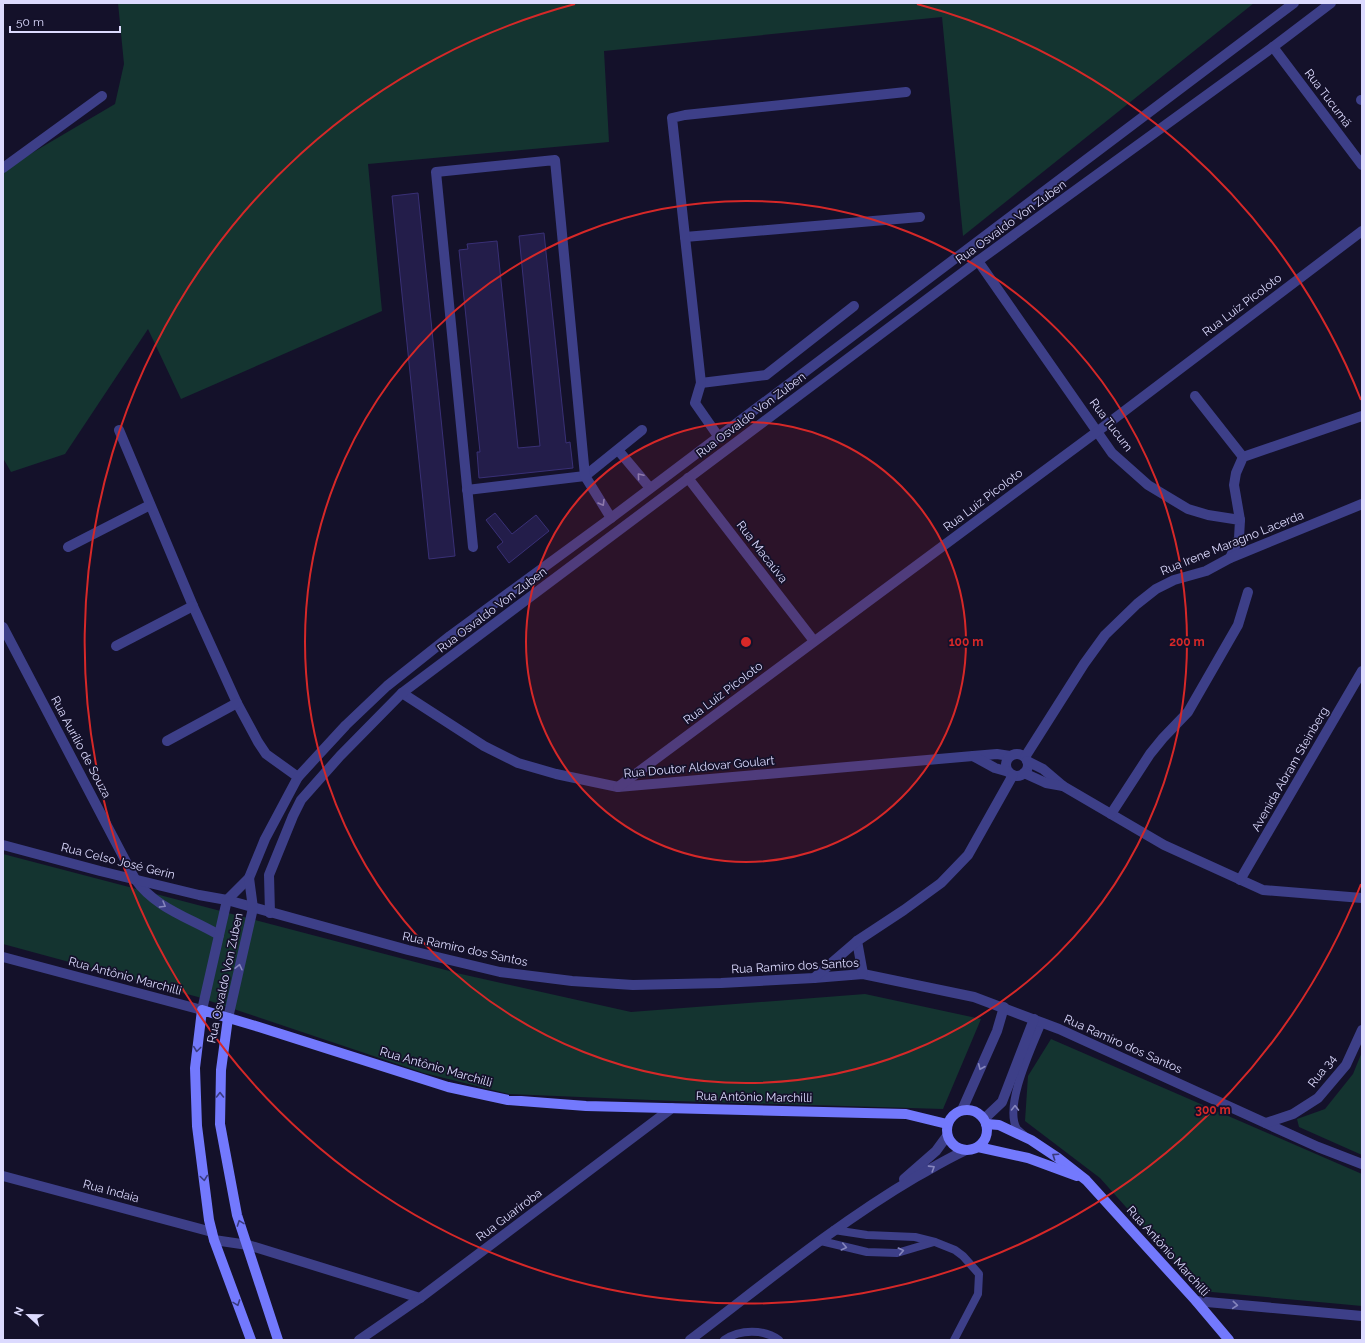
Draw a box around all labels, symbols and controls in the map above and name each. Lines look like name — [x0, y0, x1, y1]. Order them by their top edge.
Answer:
scale bar — [10, 8, 120, 34]
text: 50 m — [16, 15, 44, 29]
street label: Rua Tucumã — [1302, 66, 1354, 130]
street label: Rua Osvaldo Von Zuben — [953, 177, 1069, 267]
street label: Rua Luíz Picoloto — [1200, 271, 1284, 339]
street label: Rua Osvaldo Von Zuben — [694, 369, 808, 461]
street label: Rua Tucum — [1087, 396, 1135, 454]
street label: Rua Luíz Picoloto — [941, 466, 1025, 534]
one-way arrow — [637, 473, 644, 480]
one-way arrow — [598, 499, 605, 506]
street label: Rua Irene Maragno Lacerda — [1158, 508, 1306, 578]
street label: Rua Macaúva — [734, 518, 790, 586]
street label: Rua Osvaldo Von Zuben — [435, 564, 549, 656]
centre of rings — [739, 635, 753, 649]
text: 100 m — [949, 635, 983, 649]
text: 200 m — [1169, 635, 1205, 649]
street label: Rua Luíz Picoloto — [681, 659, 765, 727]
street label: Rua Aurílio de Souza — [48, 694, 114, 800]
street label: Avenida Abram Steinberg — [1249, 704, 1331, 834]
street label: Rua Doutor Aldovar Goulart — [623, 753, 775, 781]
street label: Rua Celso José Gerin — [60, 840, 176, 882]
one-way arrow — [159, 901, 166, 908]
street label: Rua Osvaldo Von Zuben — [204, 912, 246, 1044]
street label: Rua Ramiro dos Santos — [401, 929, 529, 969]
street label: Rua Antônio Marchilli — [67, 954, 183, 998]
street label: Rua Ramiro dos Santos — [731, 956, 859, 976]
one-way arrow — [235, 963, 243, 970]
street label: Rua Ramiro dos Santos — [1062, 1012, 1184, 1076]
street label: Rua Antônio Marchilli — [378, 1044, 494, 1090]
one-way arrow — [193, 1046, 202, 1052]
street label: Rua 34 — [1305, 1052, 1339, 1090]
one-way arrow — [978, 1062, 986, 1070]
street label: Rua Antônio Marchilli — [696, 1089, 812, 1105]
one-way arrow — [216, 1092, 224, 1098]
text: 300 m — [1195, 1103, 1231, 1117]
one-way arrow — [1010, 1105, 1019, 1111]
one-way arrow — [1053, 1154, 1060, 1161]
one-way arrow — [928, 1165, 935, 1173]
one-way arrow — [199, 1175, 208, 1181]
street label: Rua Indaia — [81, 1177, 141, 1205]
street label: Rua Guariroba — [473, 1186, 545, 1244]
street label: Rua Antônio Marchilli — [1124, 1203, 1212, 1299]
one-way arrow — [236, 1220, 244, 1227]
one-way arrow — [840, 1242, 847, 1250]
one-way arrow — [898, 1248, 905, 1256]
north arrow — [8, 1295, 48, 1335]
one-way arrow — [233, 1300, 241, 1307]
one-way arrow — [1232, 1300, 1238, 1309]
text: N — [12, 1305, 27, 1318]

